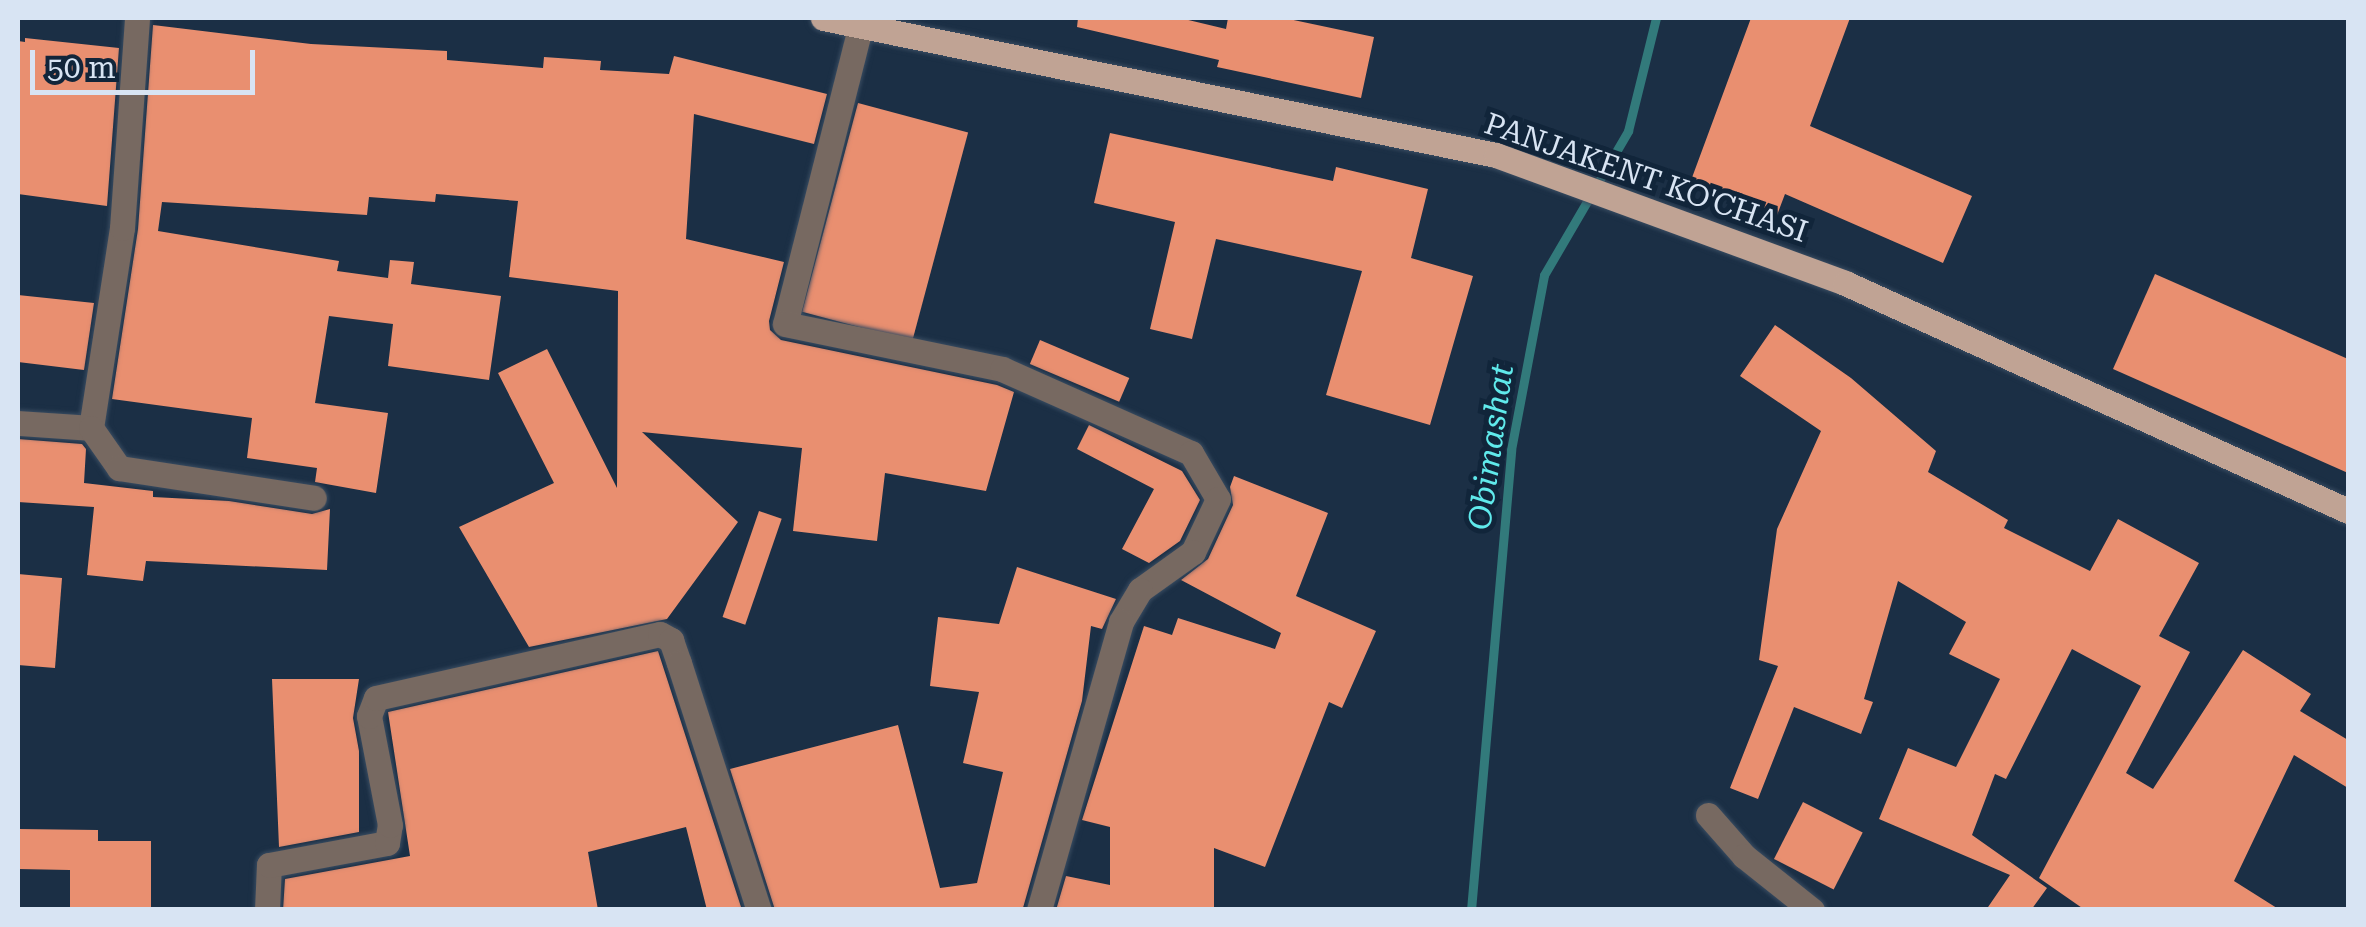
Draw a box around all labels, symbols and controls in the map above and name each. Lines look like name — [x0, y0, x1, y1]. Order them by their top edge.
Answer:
scale bar — [35, 30, 260, 92]
text: 50 m — [47, 50, 116, 85]
street label: PANJAKENT KO'CHASI — [1480, 106, 1812, 250]
water label: Obimashat — [1460, 362, 1522, 532]

